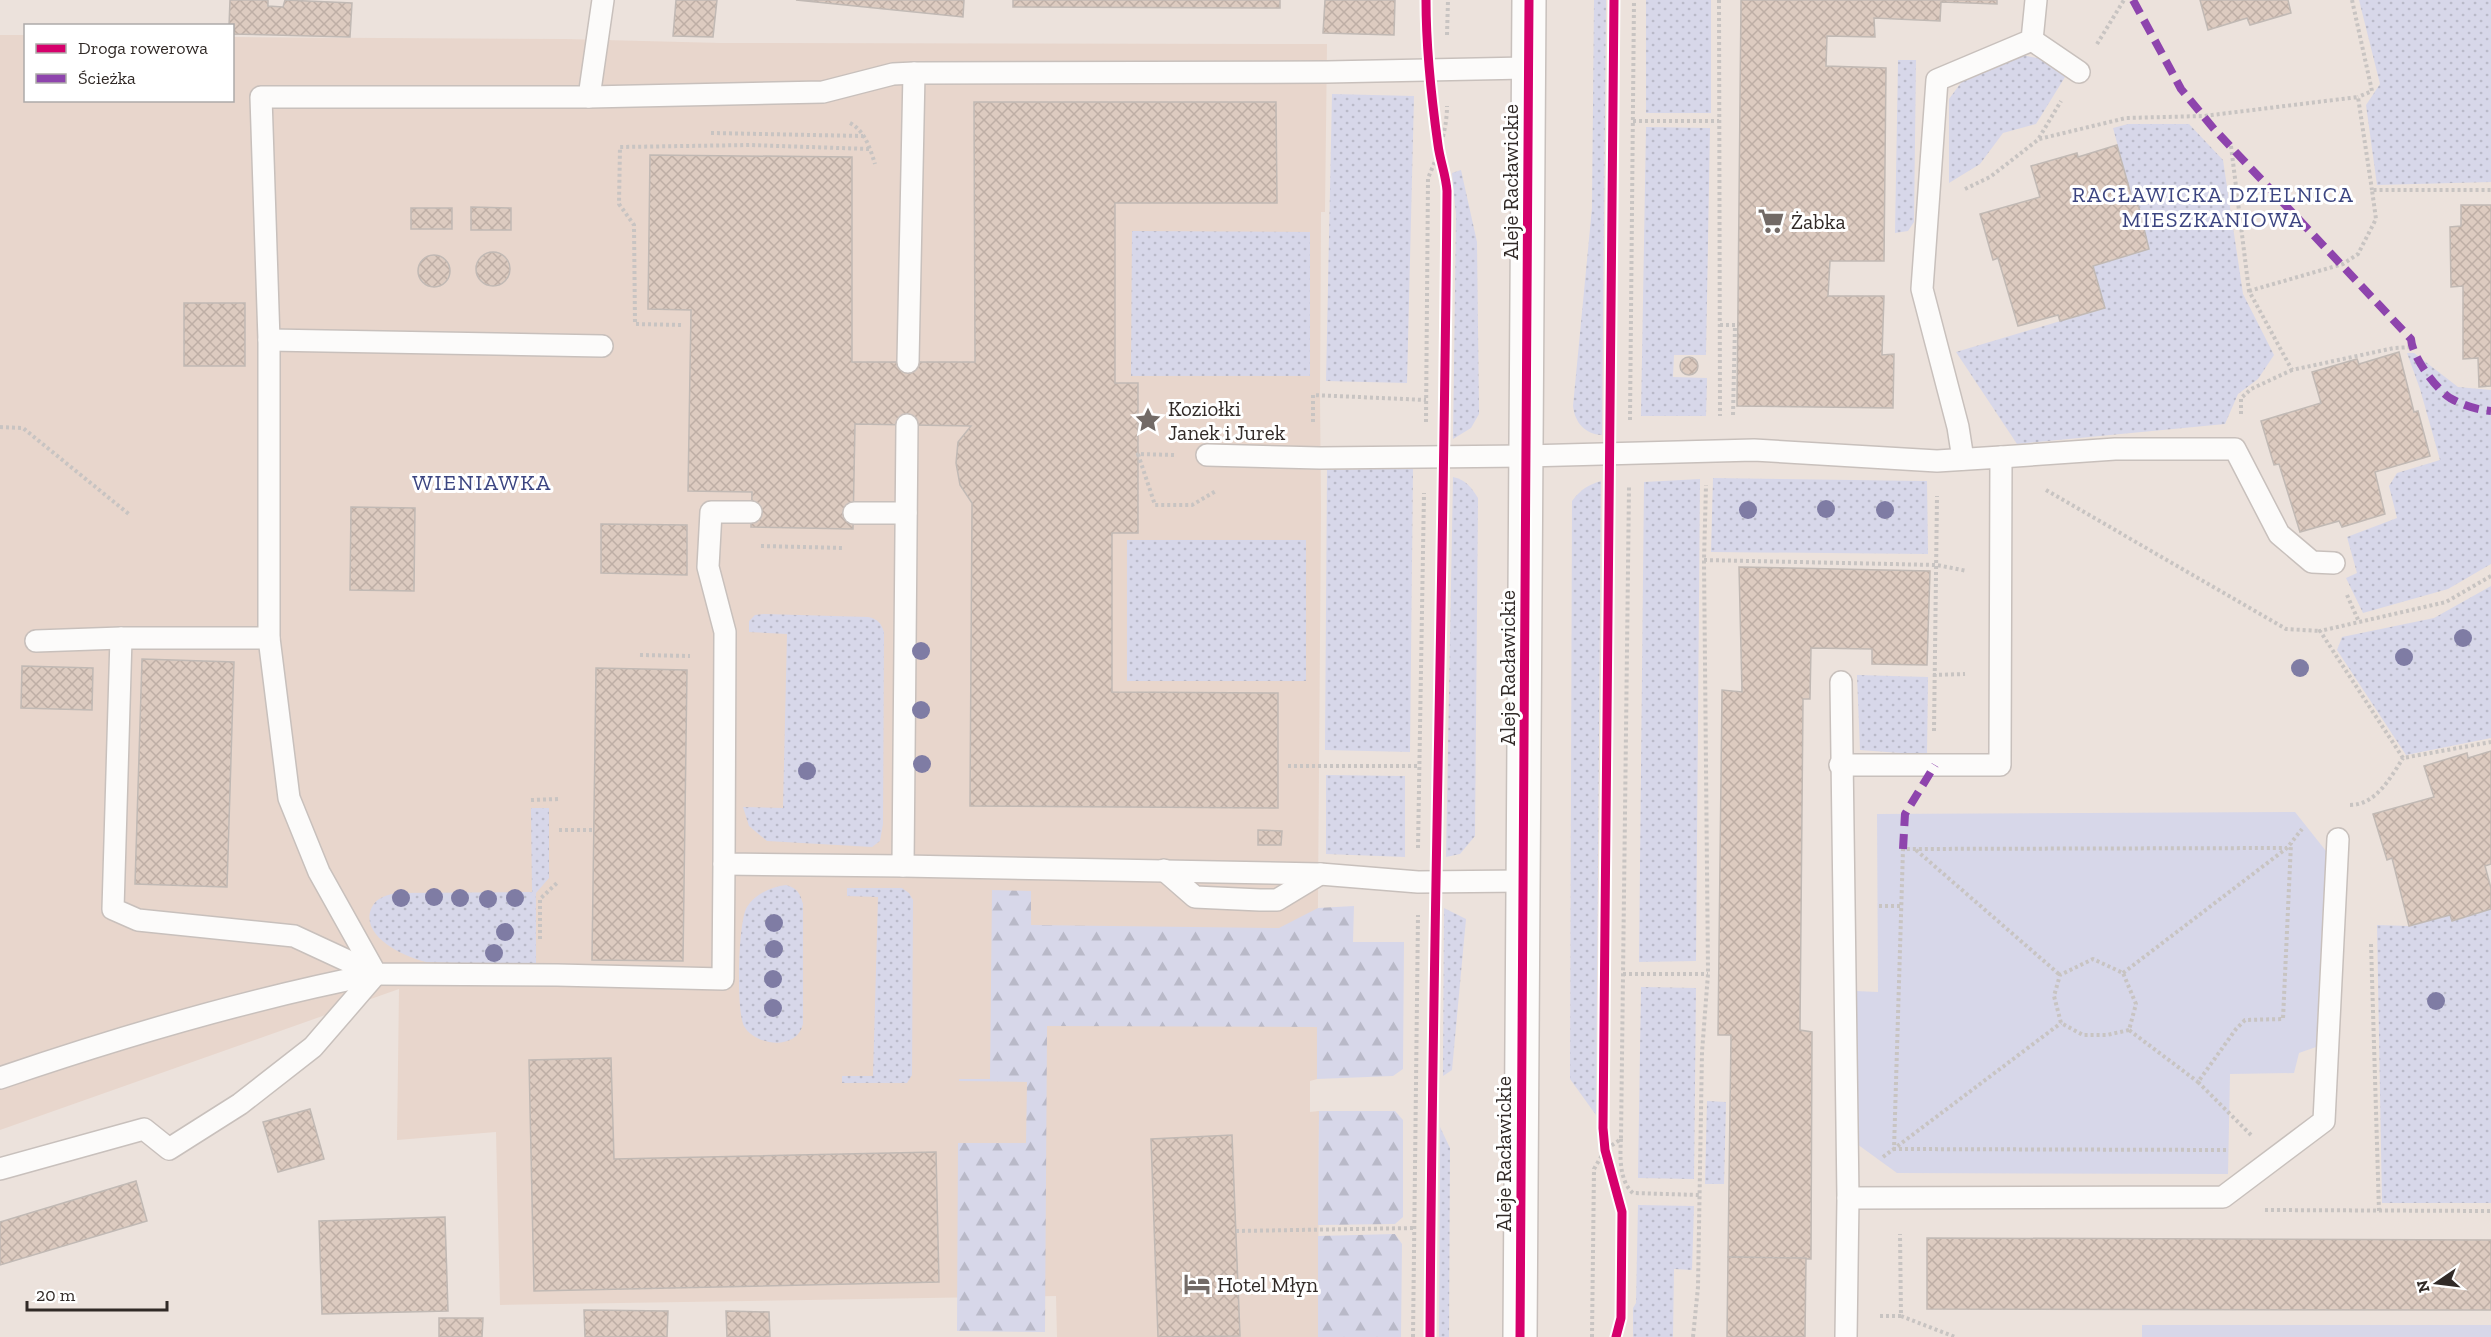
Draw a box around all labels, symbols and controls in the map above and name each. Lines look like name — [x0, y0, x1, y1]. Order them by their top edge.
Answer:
legend — [24, 24, 234, 102]
text: Droga rowerowa — [78, 37, 208, 59]
text: Ścieżka — [78, 67, 136, 89]
street label: Aleje Racławickie — [1498, 104, 1524, 260]
district label: RACŁAWICKA DZIELNICA MIESZKANIOWA — [2072, 181, 2354, 233]
supermarket icon: Żabka — [1756, 206, 1786, 236]
place label: Żabka — [1791, 209, 1846, 234]
place label: Koziołki Janek i Jurek — [1168, 396, 1286, 445]
place icon: Koziołki Janek i Jurek — [1133, 405, 1163, 435]
district label: WIENIAWKA — [412, 469, 552, 496]
street label: Aleje Racławickie — [1495, 590, 1521, 746]
street label: Aleje Racławickie — [1491, 1076, 1517, 1232]
north arrow — [2407, 1253, 2467, 1313]
hotel icon: Hotel Młyn — [1182, 1269, 1212, 1299]
place label: Hotel Młyn — [1217, 1272, 1318, 1297]
scale bar — [27, 1274, 166, 1312]
text: N — [2412, 1278, 2434, 1295]
text: 20 m — [36, 1284, 76, 1306]

